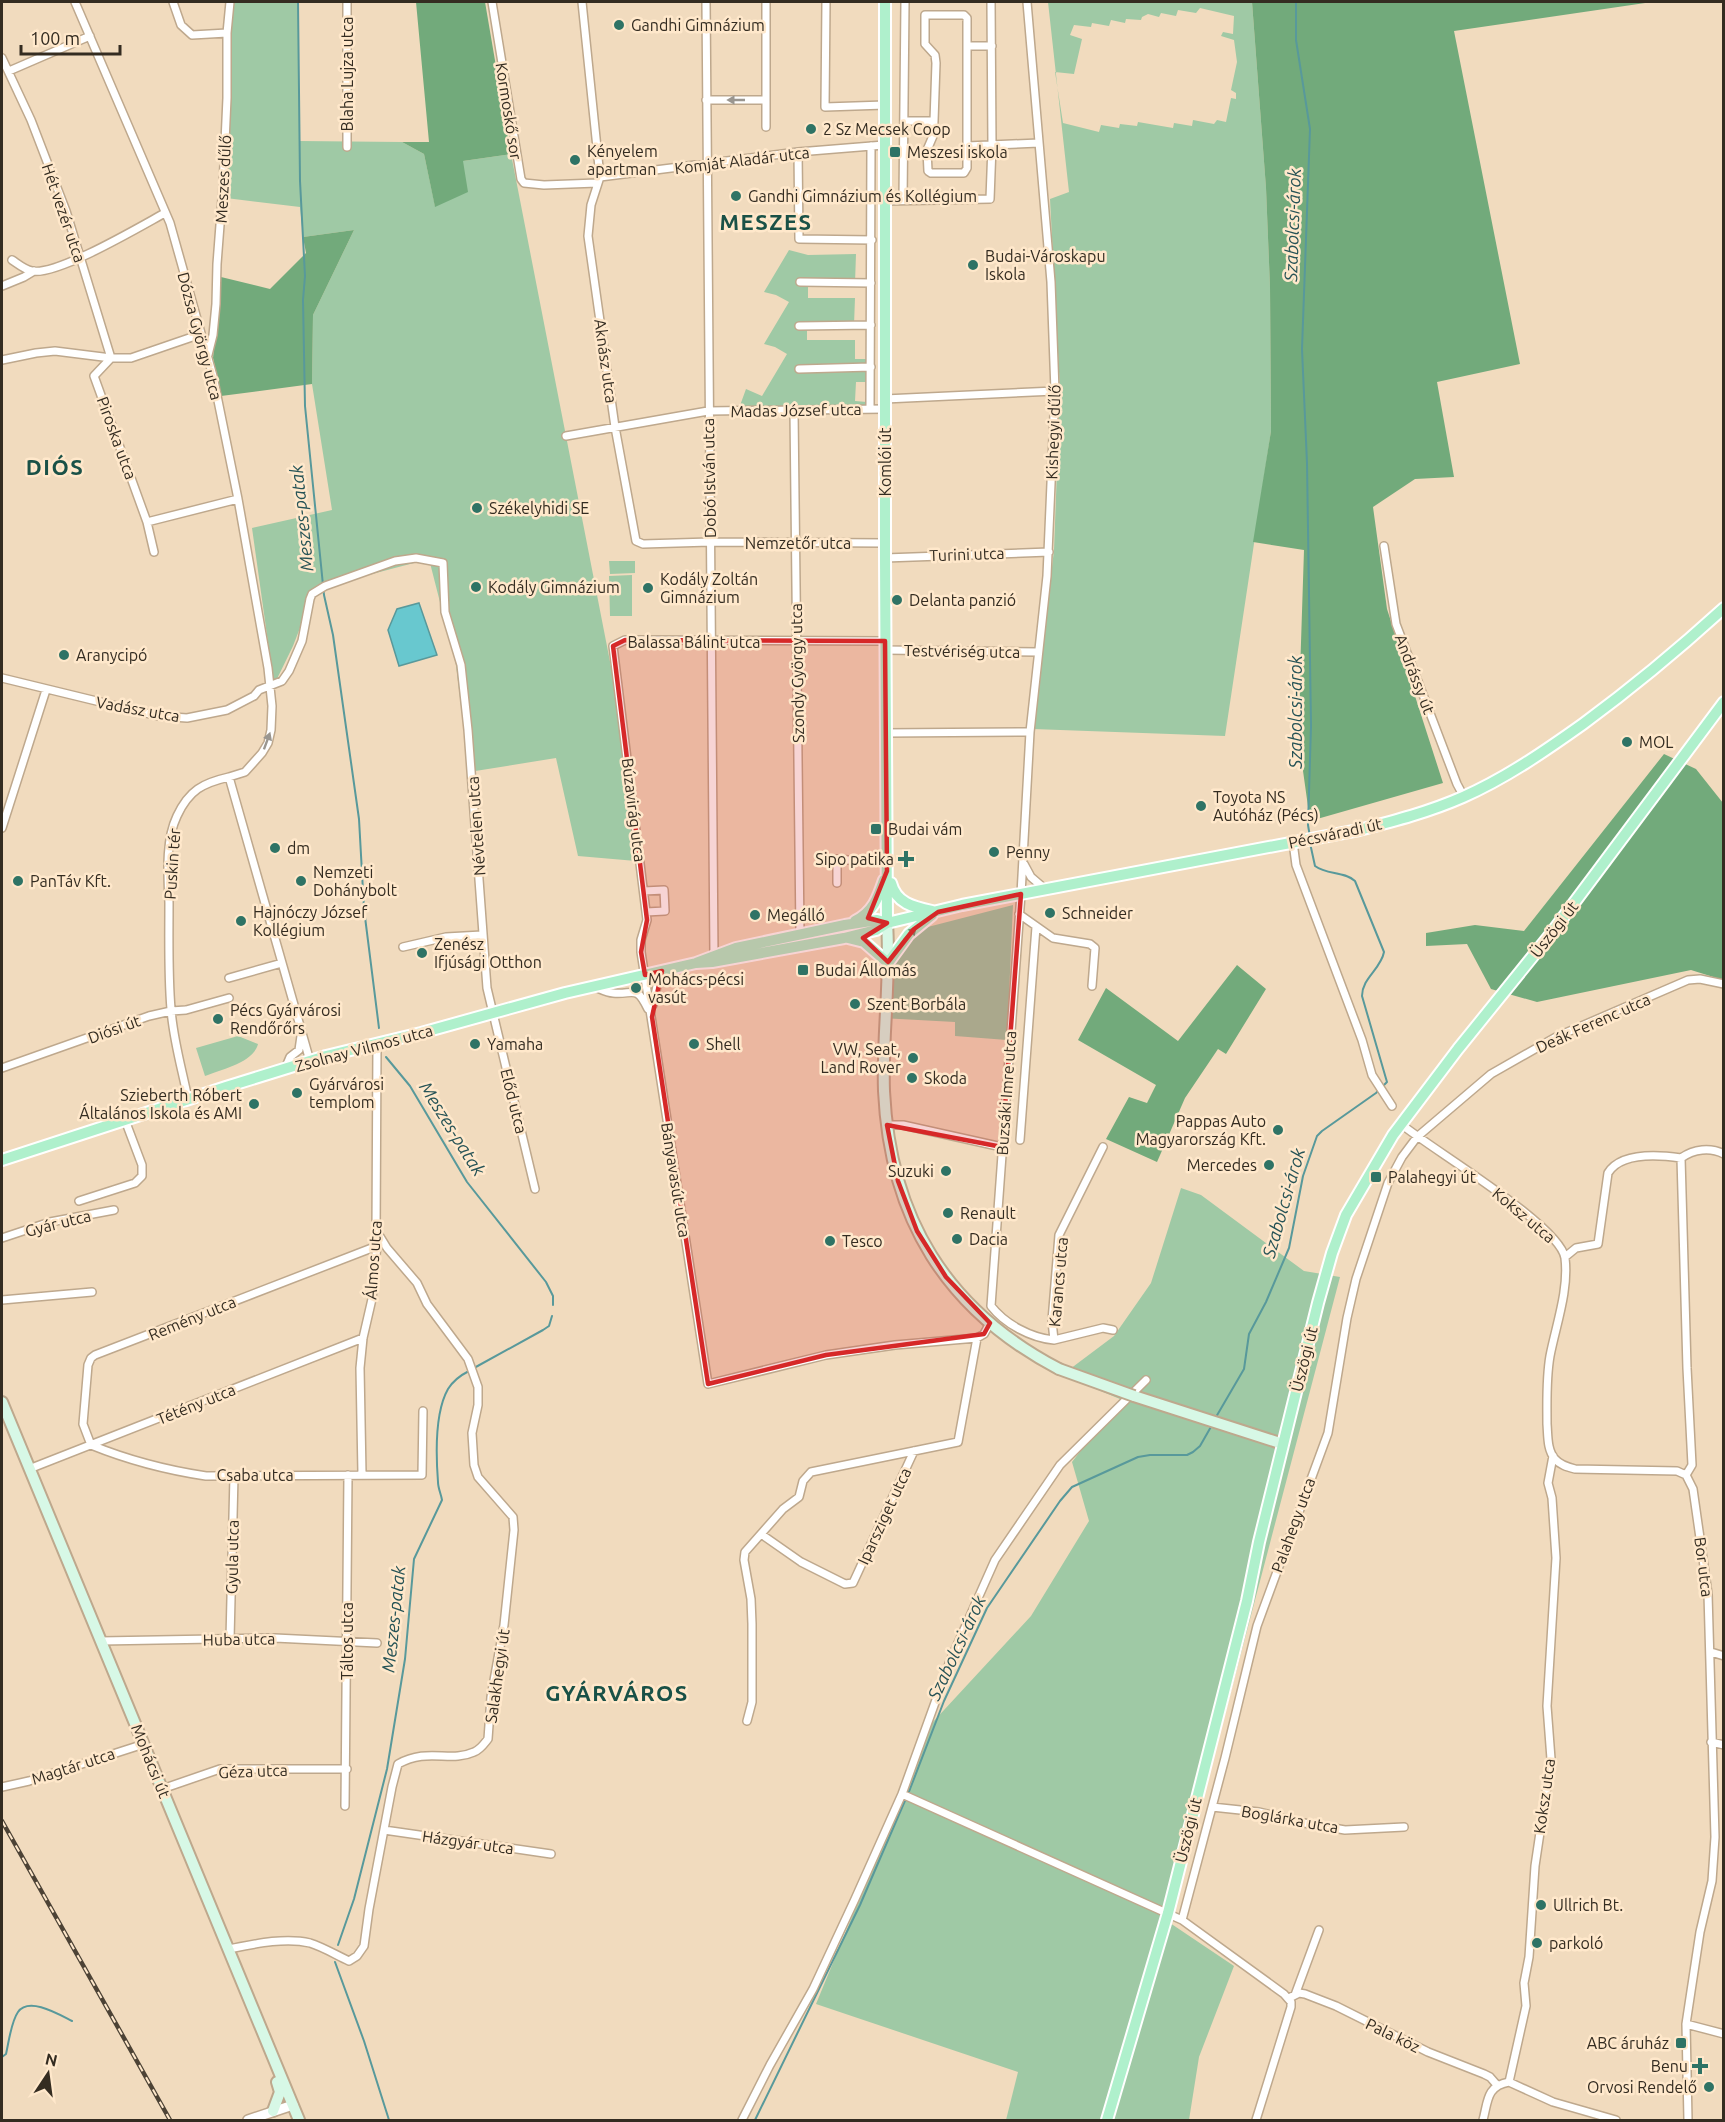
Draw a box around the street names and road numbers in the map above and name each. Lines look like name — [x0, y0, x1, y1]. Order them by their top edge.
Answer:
street label: Blaha Lujza utca — [338, 16, 356, 132]
street label: Kormoskő sor — [492, 61, 526, 161]
street label: Meszes dűlő — [212, 134, 234, 224]
street label: Komját Aladár utca — [673, 143, 811, 177]
street label: Hét vezér utca — [39, 161, 89, 265]
street label: Dózsa György utca — [174, 270, 226, 402]
street label: Aknász utca — [591, 318, 621, 404]
street label: Kishegyi dűlő — [1042, 384, 1064, 480]
street label: Piroska utca — [94, 394, 140, 482]
street label: Madas József utca — [730, 400, 862, 420]
street label: Dobó István utca — [699, 418, 719, 538]
street label: Komlói út — [876, 427, 894, 497]
street label: Nemzetőr utca — [745, 534, 851, 552]
street label: Turini utca — [929, 544, 1005, 564]
street label: Szondy György utca — [787, 603, 807, 743]
street label: Andrássy út — [1392, 632, 1439, 717]
street label: Balassa Bálint utca — [627, 633, 761, 651]
street label: Testvériség utca — [904, 641, 1020, 661]
street label: Vadász utca — [95, 693, 181, 725]
street label: Búzavirág utca — [619, 757, 649, 863]
street label: Névtelen utca — [464, 776, 488, 876]
street label: Pécsváradi út — [1287, 814, 1384, 852]
street label: Puskin tér — [161, 828, 183, 900]
street label: Üszögi út — [1526, 897, 1582, 961]
street label: Deák Ferenc utca — [1533, 990, 1653, 1056]
street label: Diósi út — [85, 1011, 143, 1047]
street label: Zsolnay Vilmos utca — [293, 1021, 435, 1075]
street label: Buzsáki Imre utca — [993, 1030, 1019, 1156]
street label: Előd utca — [497, 1067, 531, 1135]
street label: Bányavasút utca — [658, 1121, 694, 1239]
street label: Koksz utca — [1489, 1184, 1559, 1246]
street label: Gyár utca — [23, 1206, 93, 1240]
street label: Álmos utca — [359, 1220, 385, 1300]
street label: Karancs utca — [1045, 1236, 1071, 1328]
street label: Remény utca — [146, 1292, 238, 1344]
street label: Üszögi út — [1287, 1324, 1321, 1393]
street label: Tétény utca — [154, 1380, 238, 1428]
street label: Iparsziget utca — [854, 1465, 914, 1567]
street label: Csaba utca — [216, 1466, 294, 1484]
street label: Palahegy utca — [1268, 1475, 1318, 1575]
street label: Gyula utca — [222, 1520, 242, 1594]
street label: Bor utca — [1691, 1536, 1717, 1598]
street label: Táltos utca — [338, 1602, 356, 1680]
street label: Salakhegyi út — [481, 1627, 513, 1724]
street label: Huba utca — [203, 1629, 275, 1649]
street label: Mohácsi út — [128, 1721, 174, 1801]
street label: Magtár utca — [29, 1744, 117, 1788]
street label: Koksz utca — [1530, 1757, 1558, 1835]
street label: Géza utca — [218, 1761, 288, 1781]
street label: Üszögi út — [1171, 1795, 1205, 1864]
street label: Boglárka utca — [1240, 1802, 1340, 1836]
street label: Házgyár utca — [421, 1827, 515, 1857]
street label: Pala köz — [1363, 2014, 1423, 2056]

